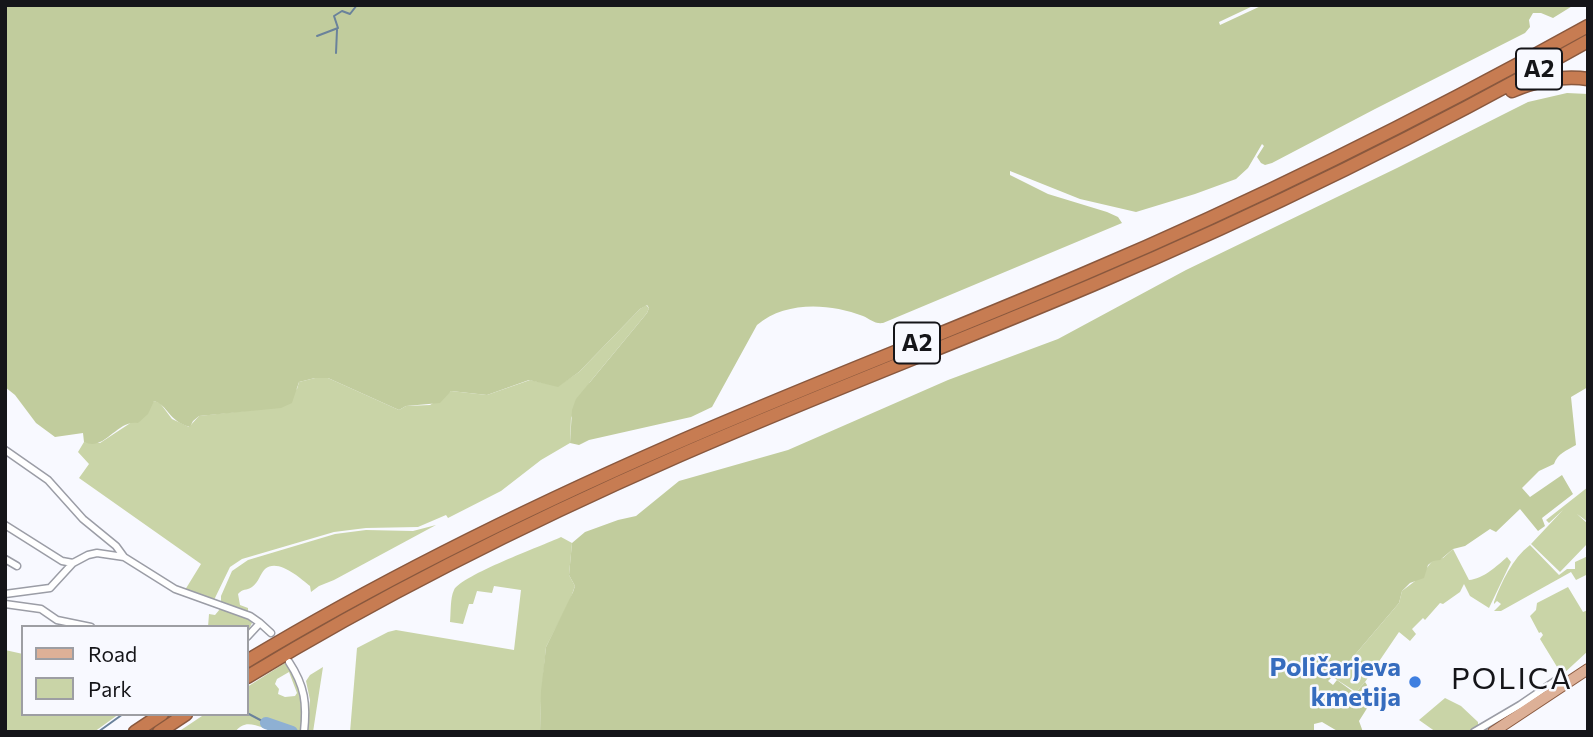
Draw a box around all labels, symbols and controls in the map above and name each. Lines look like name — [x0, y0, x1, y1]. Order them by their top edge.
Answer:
road number: A2 — [1516, 48, 1562, 90]
road number: A2 — [894, 322, 940, 364]
legend — [21, 625, 248, 716]
text: Road — [88, 641, 137, 666]
place label: Poličarjeva kmetija — [1270, 651, 1401, 712]
district label: POLICA — [1452, 661, 1572, 697]
marker: Poličarjeva kmetija — [1407, 674, 1423, 690]
text: Park — [88, 676, 132, 701]

